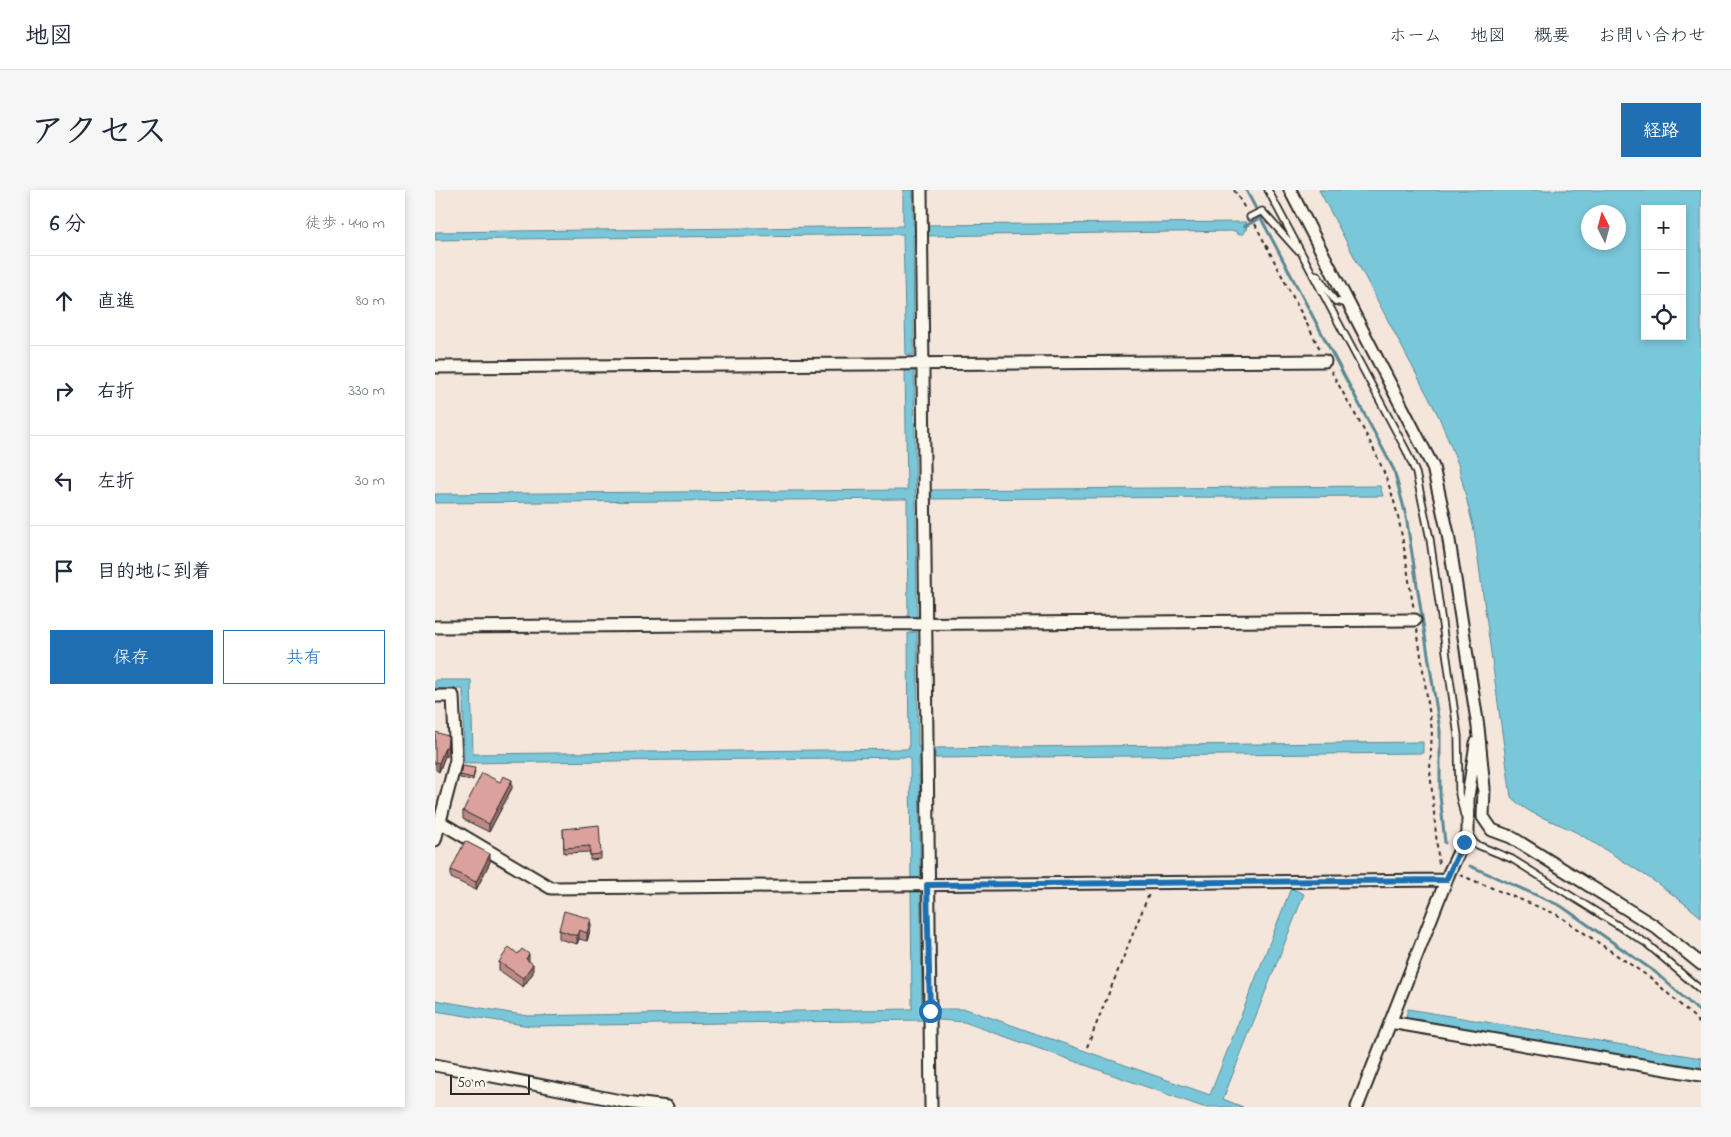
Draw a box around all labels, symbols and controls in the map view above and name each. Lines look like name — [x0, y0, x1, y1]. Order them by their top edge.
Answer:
text: 地図 — [25, 20, 73, 55]
text: ホーム — [1389, 24, 1442, 50]
text: 地図 — [1470, 24, 1506, 50]
text: 概要 — [1534, 24, 1570, 50]
text: お問い合わせ — [1598, 24, 1706, 50]
button: 経路 — [1621, 103, 1701, 157]
text: アクセス — [30, 108, 168, 159]
north arrow — [1581, 205, 1626, 250]
map controls — [1641, 205, 1686, 340]
button: + — [1641, 205, 1686, 250]
text: 6 分 — [50, 210, 86, 240]
text: 徒歩 · 440 m — [305, 212, 385, 236]
button: − — [1641, 250, 1686, 295]
icon: ahead — [50, 287, 78, 315]
text: 直進 — [97, 289, 135, 316]
text: 80 m — [356, 289, 385, 313]
button: locate — [1641, 295, 1686, 340]
icon: right — [50, 377, 78, 405]
text: 右折 — [97, 379, 135, 406]
text: 330 m — [348, 379, 385, 403]
icon: left — [50, 467, 78, 495]
text: 左折 — [97, 469, 135, 496]
text: 30 m — [355, 469, 385, 493]
icon: arrive — [50, 557, 78, 585]
text: 目的地に到着 — [97, 559, 211, 586]
button: 保存 — [50, 630, 213, 684]
button: 共有 — [223, 630, 385, 684]
route end — [1453, 831, 1476, 854]
route start — [919, 1000, 942, 1023]
scale bar — [450, 1072, 530, 1095]
text: 50 m — [457, 1073, 485, 1094]

